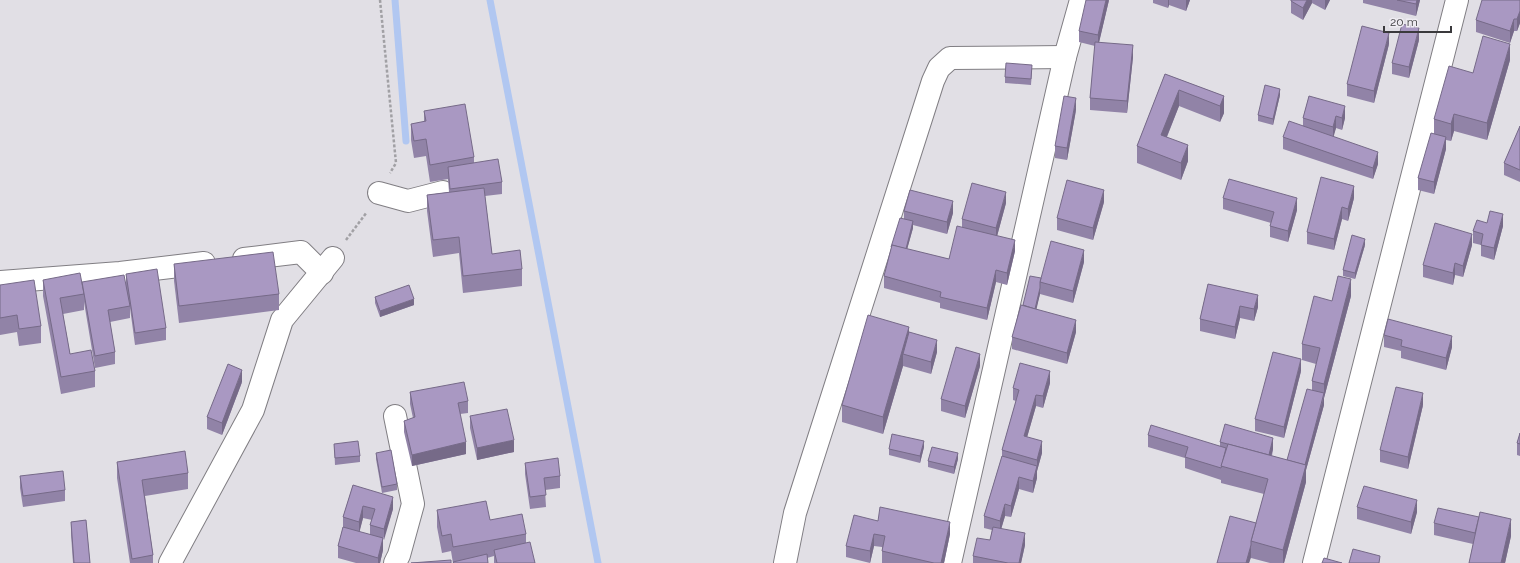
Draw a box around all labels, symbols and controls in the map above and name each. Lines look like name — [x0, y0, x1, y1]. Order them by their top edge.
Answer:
scale bar — [1384, 8, 1451, 34]
text: 20 m — [1390, 15, 1418, 29]

